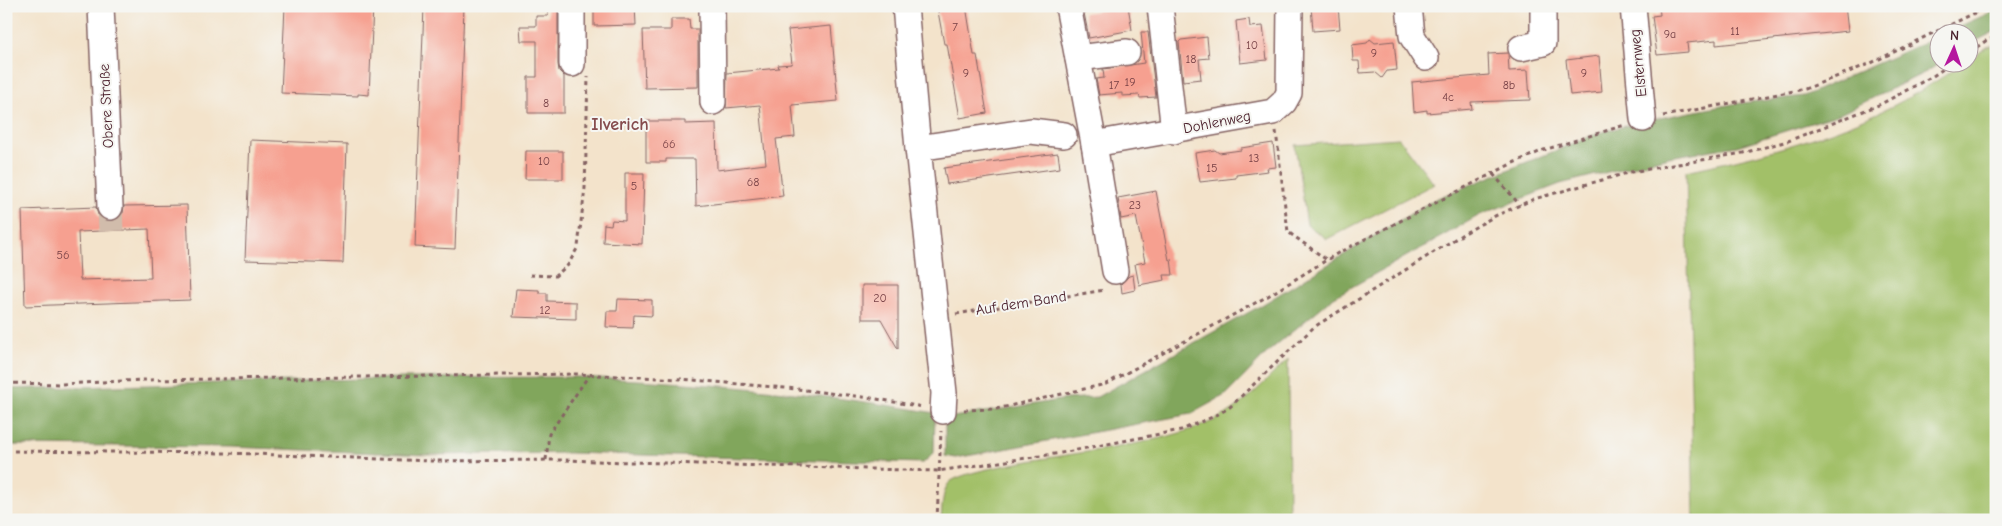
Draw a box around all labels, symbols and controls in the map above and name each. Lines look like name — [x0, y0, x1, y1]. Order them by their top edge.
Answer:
house number: 7 — [952, 20, 958, 34]
north arrow — [1930, 22, 1980, 72]
house number: 11 — [1730, 24, 1740, 38]
house number: 9a — [1664, 27, 1676, 41]
text: N — [1950, 27, 1960, 44]
street label: Elsternweg — [1625, 28, 1651, 98]
house number: 10 — [1246, 38, 1258, 52]
house number: 9 — [1371, 46, 1377, 60]
house number: 18 — [1186, 52, 1196, 66]
street label: Obere Straße — [95, 63, 117, 149]
house number: 9 — [963, 66, 969, 80]
house number: 9 — [1581, 66, 1587, 80]
house number: 19 — [1124, 75, 1136, 89]
house number: 17 — [1109, 78, 1120, 92]
house number: 8b — [1503, 78, 1515, 92]
house number: 4c — [1442, 90, 1454, 104]
house number: 8 — [543, 96, 549, 110]
street label: Dohlenweg — [1182, 107, 1252, 137]
district label: Ilverich — [591, 114, 649, 135]
house number: 66 — [662, 137, 676, 151]
house number: 13 — [1249, 151, 1259, 165]
house number: 10 — [538, 154, 550, 168]
house number: 15 — [1206, 161, 1218, 175]
house number: 68 — [747, 175, 759, 189]
house number: 5 — [631, 179, 637, 193]
house number: 23 — [1129, 198, 1141, 212]
house number: 56 — [56, 248, 70, 262]
street label: Auf dem Band — [974, 287, 1068, 319]
house number: 20 — [873, 291, 887, 305]
house number: 12 — [539, 303, 551, 317]

